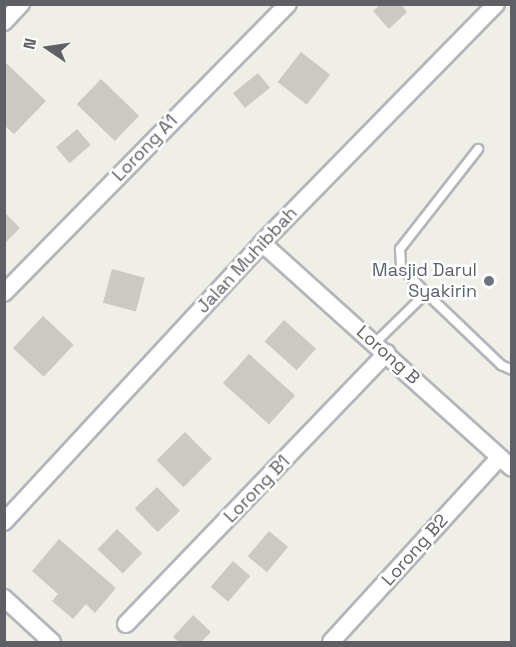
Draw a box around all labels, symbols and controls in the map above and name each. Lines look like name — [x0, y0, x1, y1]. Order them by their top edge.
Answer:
north arrow — [18, 18, 78, 78]
text: N — [19, 36, 41, 51]
street label: Lorong A1 — [108, 110, 182, 186]
street label: Jalan Muhibbah — [192, 202, 302, 318]
place label: Masjid Darul Syakirin — [372, 260, 477, 302]
marker: Masjid Darul Syakirin — [482, 274, 496, 288]
street label: Lorong B — [352, 321, 424, 389]
street label: Lorong B1 — [220, 451, 294, 527]
street label: Lorong B2 — [377, 510, 453, 590]

